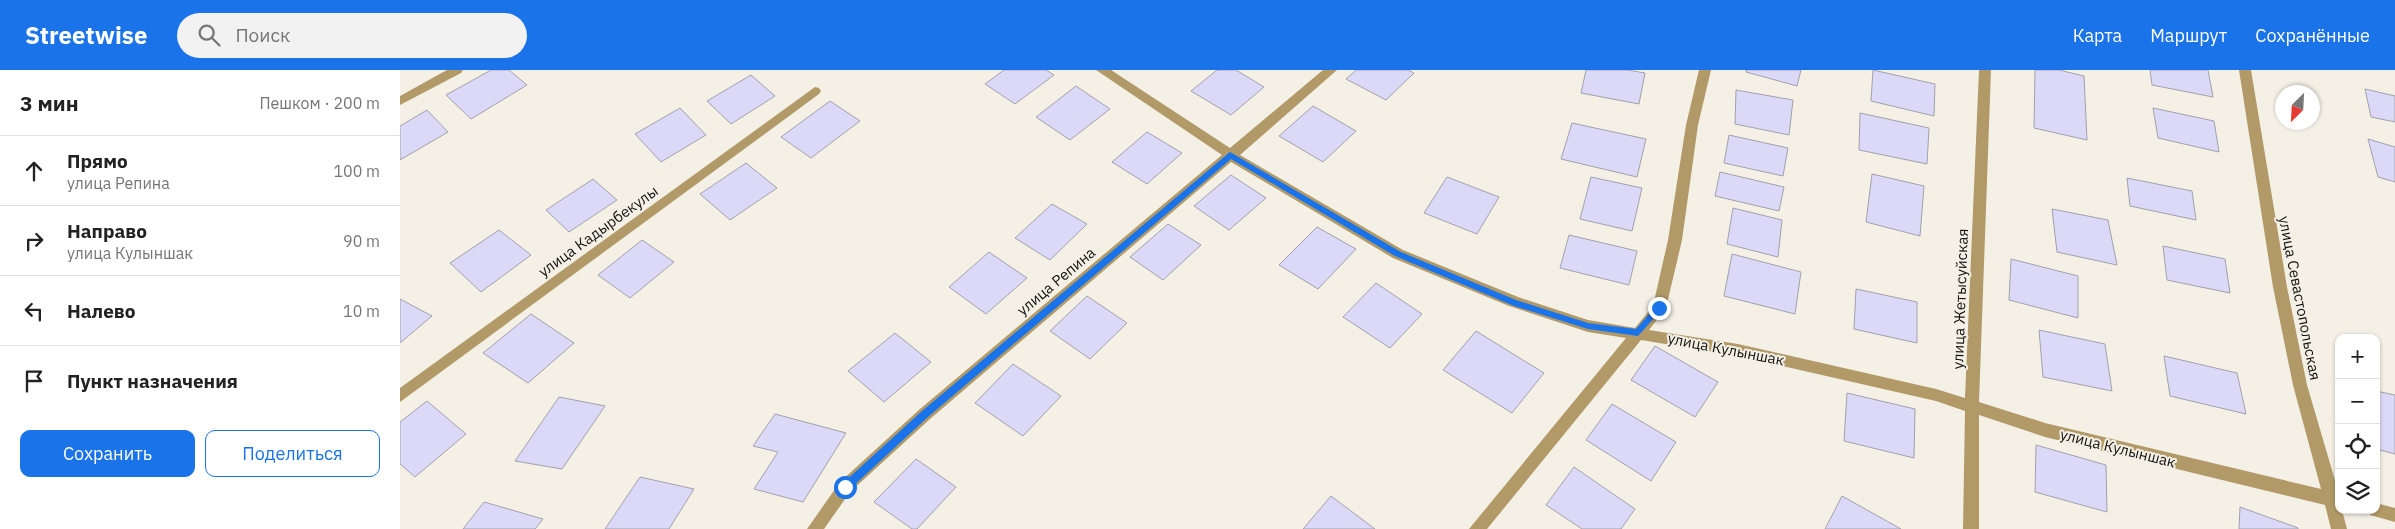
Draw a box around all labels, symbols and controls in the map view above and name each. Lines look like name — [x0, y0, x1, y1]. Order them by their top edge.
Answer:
search box — [177, 13, 527, 58]
text: Streetwise — [25, 19, 147, 51]
icon: search — [195, 21, 223, 49]
text: Поиск — [235, 23, 290, 47]
text: Карта — [2073, 24, 2122, 47]
text: Маршрут — [2150, 24, 2227, 47]
text: Сохранённые — [2255, 24, 2370, 47]
north arrow — [2275, 85, 2320, 130]
text: 3 мин — [20, 89, 79, 117]
text: Пешком · 200 m — [259, 93, 380, 113]
text: Прямо — [67, 149, 128, 173]
icon: ahead — [20, 157, 48, 185]
text: 100 m — [333, 161, 380, 181]
text: улица Репина — [67, 173, 170, 193]
street label: улица Кадырбекулы — [534, 181, 662, 281]
street label: улица Севастопольская — [2275, 214, 2325, 382]
text: Направо — [67, 219, 147, 243]
icon: right — [20, 227, 48, 255]
street label: улица Жетысуйская — [1948, 228, 1972, 370]
text: 90 m — [343, 231, 380, 251]
text: улица Кулыншак — [67, 243, 193, 263]
street label: улица Репина — [1013, 243, 1099, 319]
icon: left — [20, 297, 48, 325]
route end — [1648, 297, 1671, 320]
text: Налево — [67, 299, 136, 323]
text: 10 m — [343, 301, 380, 321]
street label: улица Кулыншак — [1666, 328, 1786, 370]
map controls — [2335, 334, 2380, 514]
button: + — [2335, 334, 2380, 379]
icon: arrive — [20, 367, 48, 395]
text: Пункт назначения — [67, 369, 238, 393]
button: − — [2335, 379, 2380, 424]
street label: улица Кулыншак — [2058, 424, 2178, 472]
button: locate — [2335, 424, 2380, 469]
button: Сохранить — [20, 430, 195, 477]
button: Поделиться — [205, 430, 380, 477]
button: layers — [2335, 469, 2380, 514]
route start — [834, 476, 857, 499]

